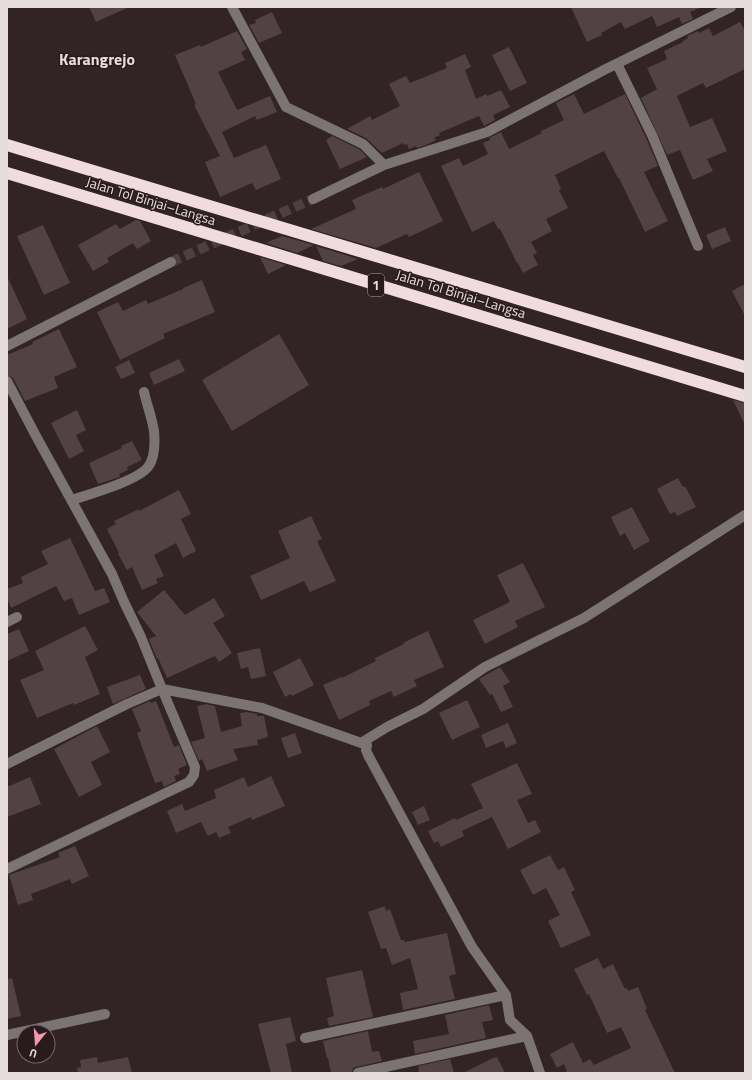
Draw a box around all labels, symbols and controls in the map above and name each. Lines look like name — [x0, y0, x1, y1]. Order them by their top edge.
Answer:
district label: Karangrejo — [59, 47, 135, 71]
street label: Jalan Tol Binjai–Langsa — [84, 171, 219, 230]
street label: Jalan Tol Binjai–Langsa — [394, 264, 529, 323]
road number: 1 — [368, 274, 384, 296]
north arrow — [16, 1024, 56, 1064]
text: U — [27, 1045, 39, 1062]

